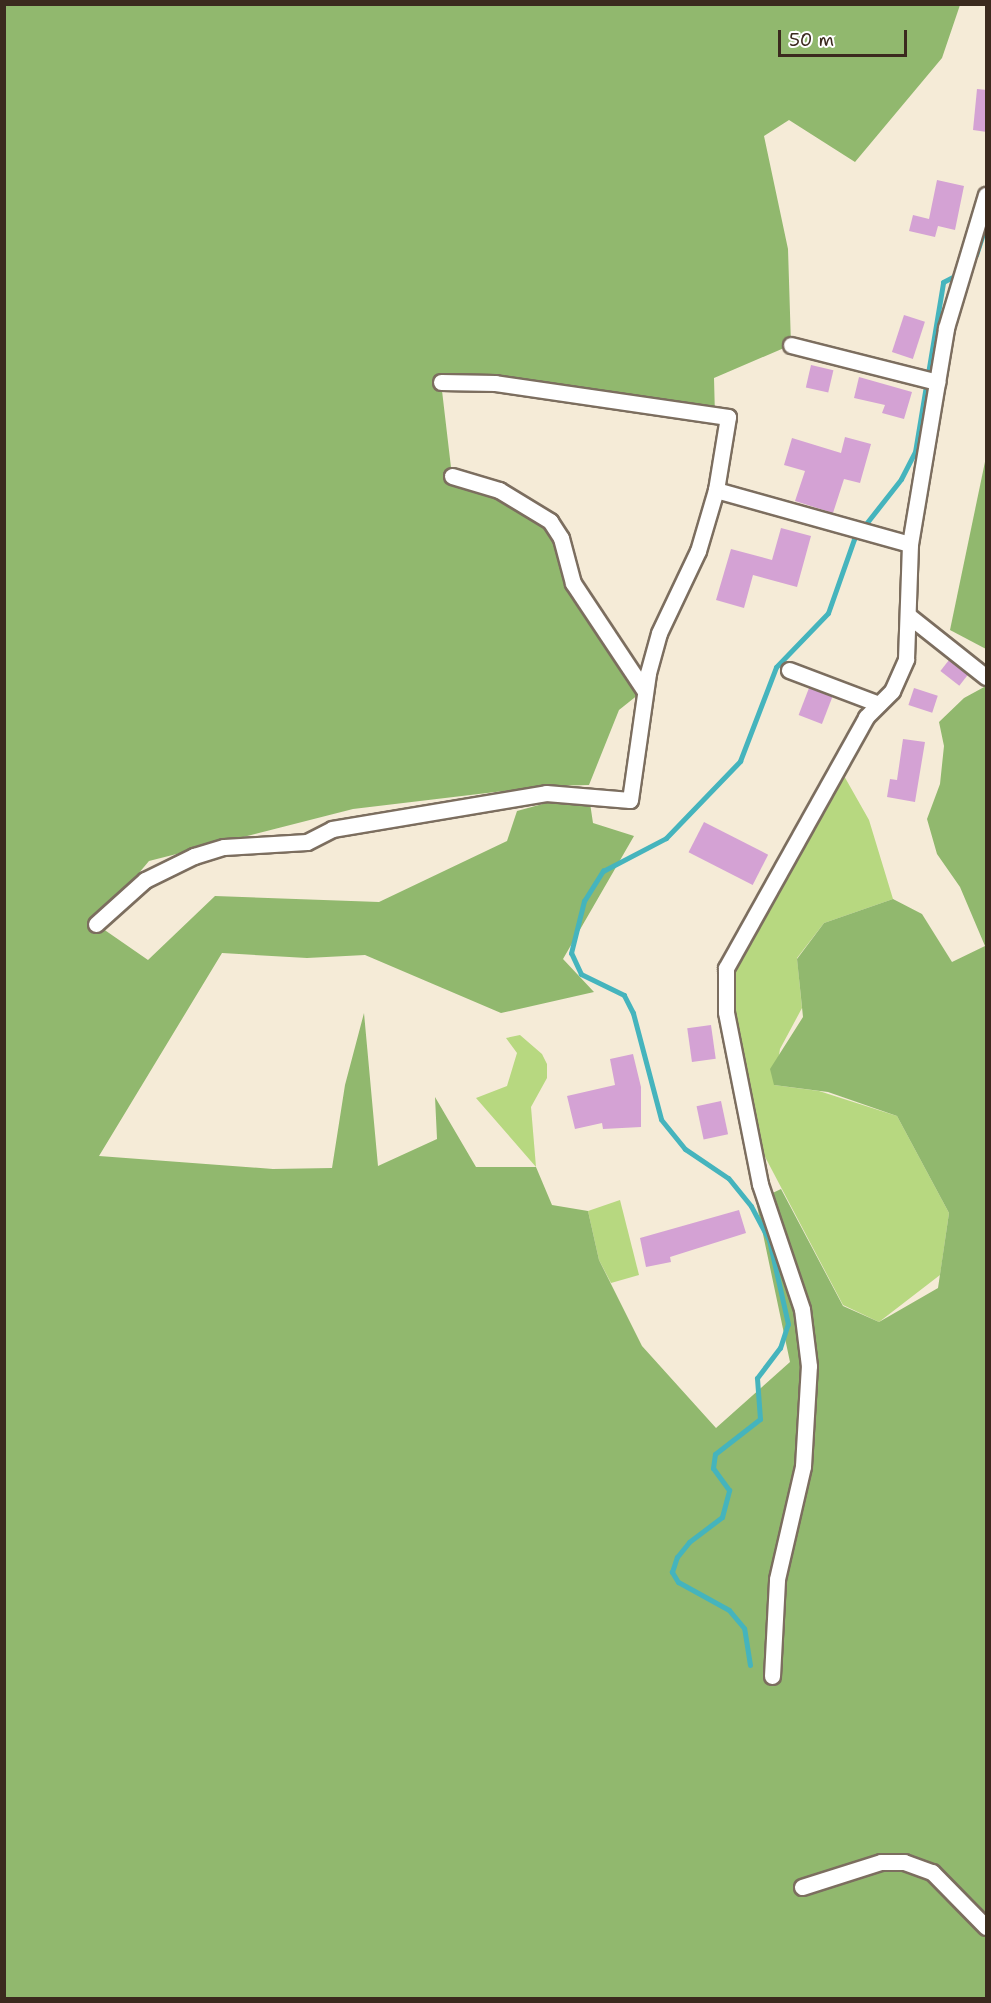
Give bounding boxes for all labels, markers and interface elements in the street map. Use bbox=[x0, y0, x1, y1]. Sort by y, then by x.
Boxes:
scale bar bbox=[781, 18, 910, 56]
text: 50 m bbox=[789, 28, 834, 52]

